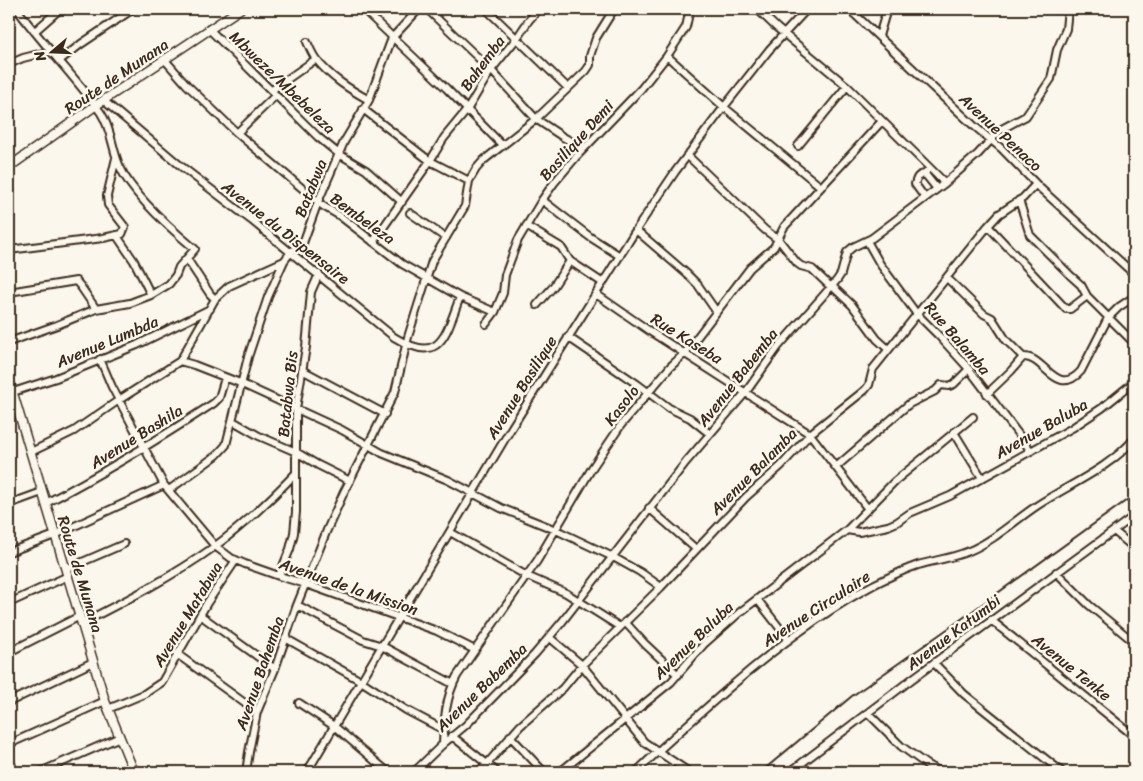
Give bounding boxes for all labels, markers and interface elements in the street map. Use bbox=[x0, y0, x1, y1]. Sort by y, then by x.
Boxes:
street label: Mbweze/Mbebeleza bbox=[222, 23, 343, 141]
north arrow bbox=[28, 28, 78, 78]
street label: Bahemba bbox=[452, 29, 513, 98]
street label: Route de Munana bbox=[58, 31, 175, 122]
text: N bbox=[27, 47, 54, 66]
street label: Avenue Penaco bbox=[951, 85, 1049, 179]
street label: Basilique Demi bbox=[532, 92, 622, 188]
street label: Batabwa bbox=[286, 155, 335, 222]
street label: Avenue du Dispensaire bbox=[214, 172, 357, 292]
street label: Bembeleza bbox=[324, 185, 402, 252]
street label: Rue Balamba bbox=[917, 295, 999, 383]
street label: Rue Kaseba bbox=[645, 305, 729, 373]
street label: Avenue Lumbda bbox=[51, 306, 164, 376]
street label: Avenue Babemba bbox=[689, 321, 785, 434]
street label: Avenue Basilique bbox=[477, 330, 565, 446]
street label: Batabwa Bis bbox=[269, 349, 307, 439]
street label: Kasolo bbox=[596, 378, 647, 432]
street label: Avenue Baluba bbox=[988, 390, 1093, 467]
street label: Avenue Bashila bbox=[83, 396, 189, 477]
street label: Avenue Balamba bbox=[702, 421, 804, 523]
street label: Route de Munana bbox=[49, 512, 112, 636]
street label: Avenue de la Mission bbox=[274, 549, 423, 624]
street label: Avenue Matabwa bbox=[144, 556, 230, 673]
street label: Avenue Circulaire bbox=[755, 562, 876, 655]
street label: Avenue Katumbi bbox=[899, 586, 1008, 679]
street label: Avenue Baluba bbox=[645, 594, 741, 687]
street label: Avenue Bahemba bbox=[226, 612, 293, 735]
street label: Avenue Tenke bbox=[1024, 625, 1118, 709]
street label: Avenue Babemba bbox=[428, 636, 534, 740]

